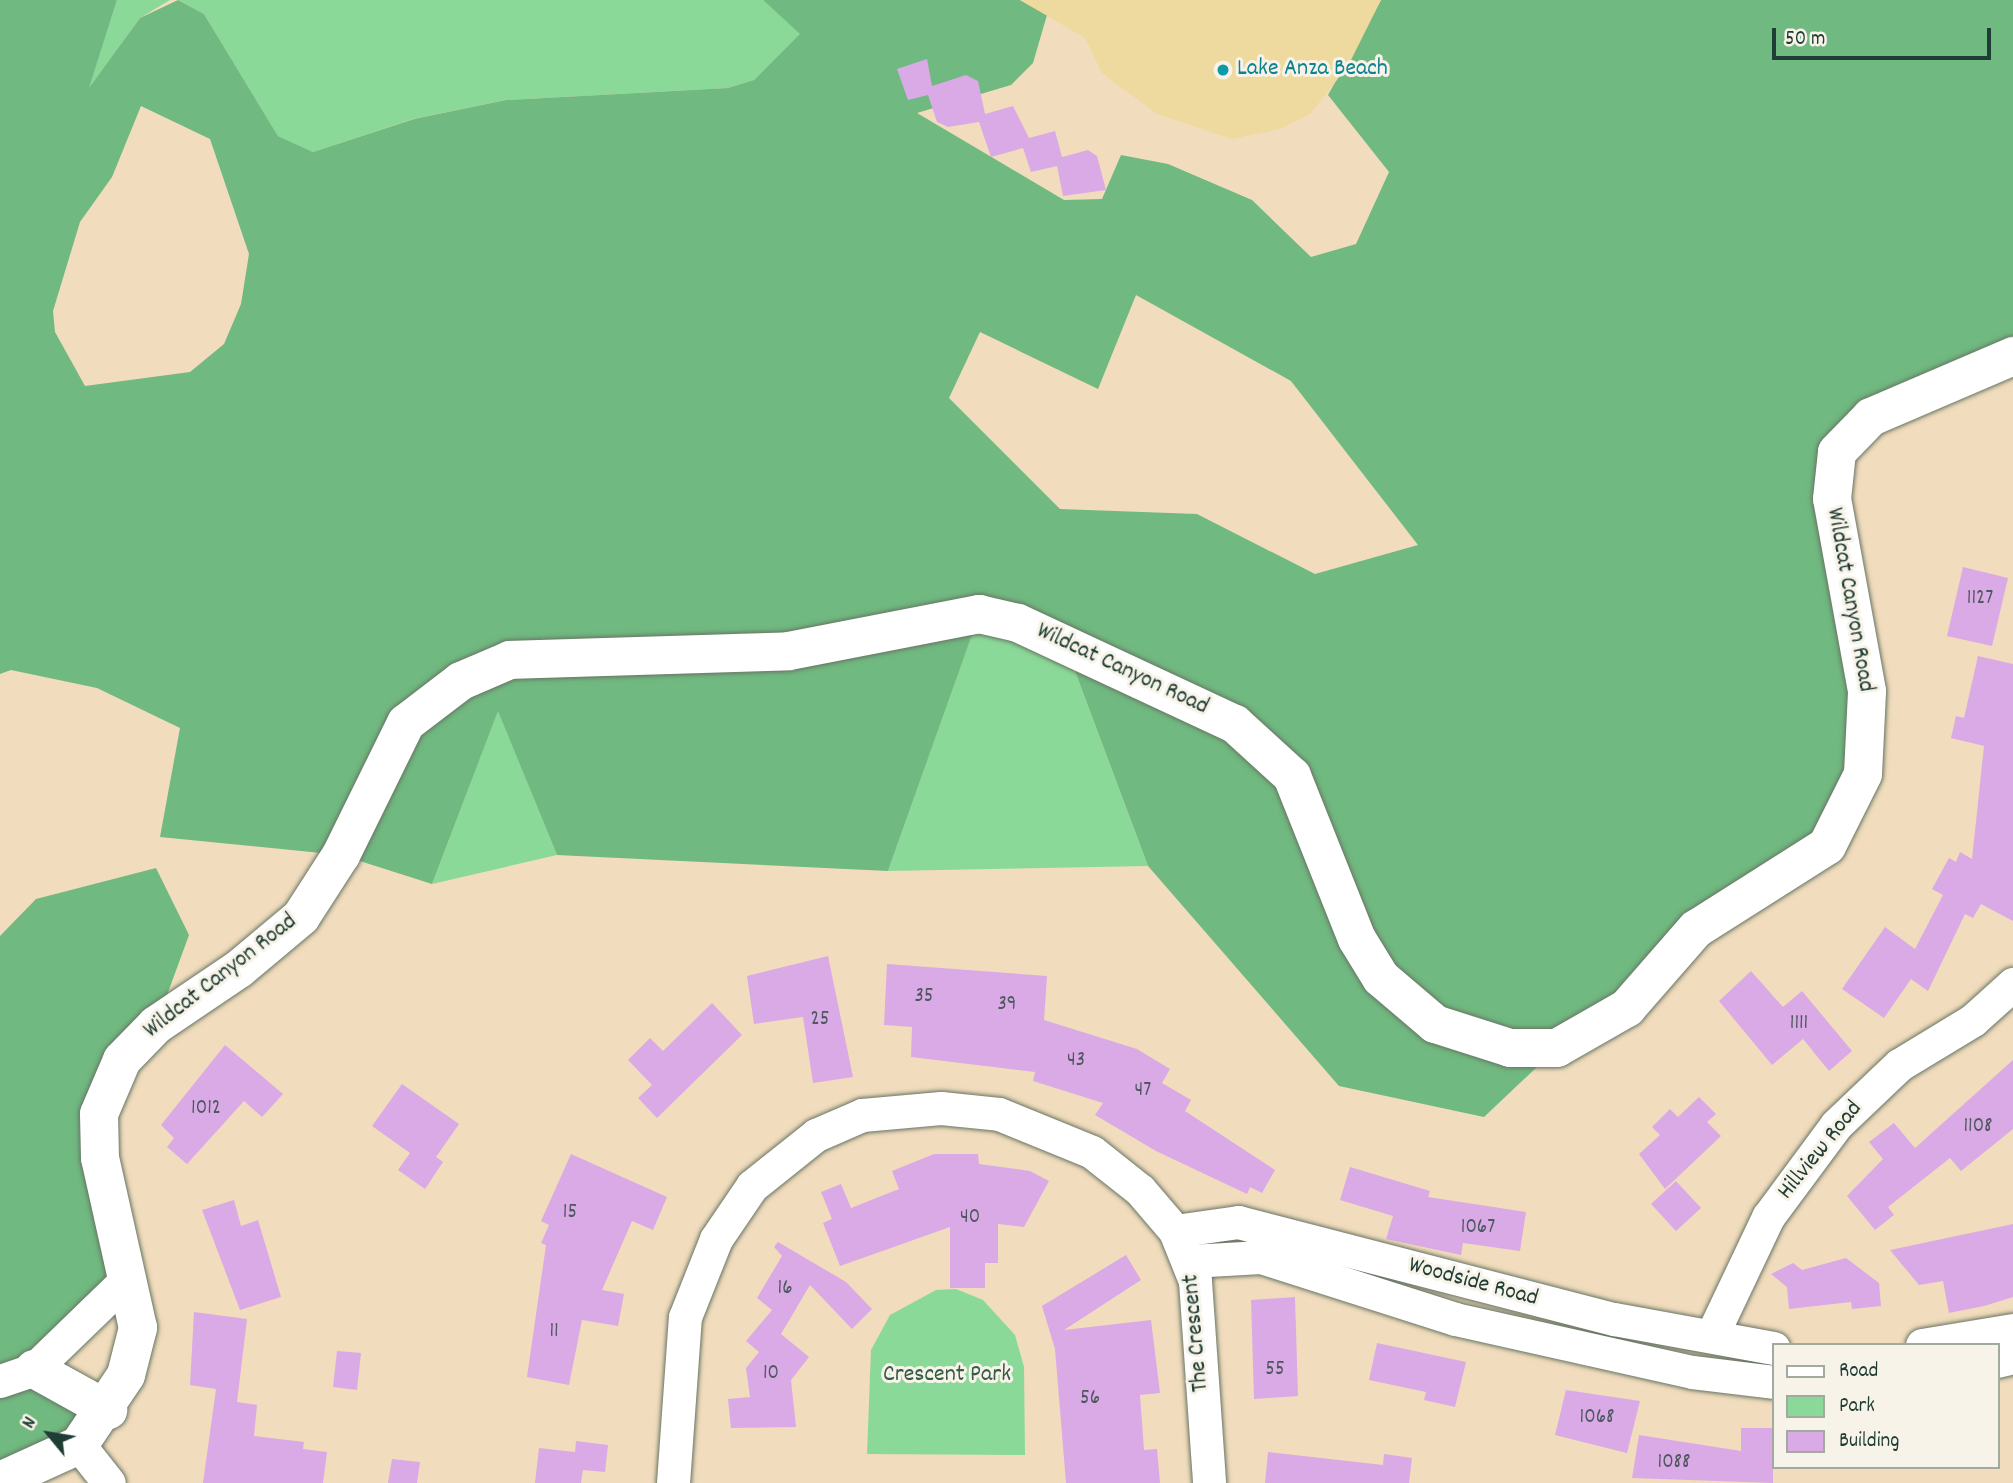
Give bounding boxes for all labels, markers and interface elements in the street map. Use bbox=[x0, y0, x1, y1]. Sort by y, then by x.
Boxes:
scale bar bbox=[1775, 14, 1994, 58]
text: 50 m bbox=[1785, 25, 1825, 55]
place label: Lake Anza Beach bbox=[1237, 56, 1388, 84]
marker: Lake Anza Beach bbox=[1215, 62, 1231, 78]
street label: Wildcat Canyon Road bbox=[1819, 506, 1879, 694]
house number: 1127 bbox=[1967, 586, 1993, 612]
street label: Wildcat Canyon Road bbox=[1031, 618, 1213, 722]
street label: Wildcat Canyon Road bbox=[139, 908, 303, 1046]
house number: 35 bbox=[914, 984, 934, 1010]
house number: 39 bbox=[998, 992, 1016, 1018]
house number: 25 bbox=[811, 1007, 829, 1033]
house number: 1111 bbox=[1790, 1011, 1808, 1037]
house number: 43 bbox=[1067, 1048, 1085, 1074]
house number: 47 bbox=[1135, 1078, 1151, 1104]
house number: 1012 bbox=[191, 1096, 221, 1122]
street label: Hillview Road bbox=[1772, 1096, 1870, 1206]
house number: 1108 bbox=[1963, 1114, 1993, 1140]
house number: 15 bbox=[563, 1200, 577, 1226]
house number: 40 bbox=[960, 1205, 980, 1231]
house number: 1067 bbox=[1461, 1215, 1495, 1241]
street label: Woodside Road bbox=[1405, 1252, 1541, 1314]
street label: The Crescent bbox=[1178, 1273, 1216, 1393]
house number: 16 bbox=[778, 1276, 792, 1302]
house number: 11 bbox=[549, 1319, 559, 1345]
legend bbox=[1772, 1343, 1999, 1469]
house number: 55 bbox=[1265, 1357, 1285, 1383]
text: Road bbox=[1839, 1357, 1878, 1387]
house number: 10 bbox=[763, 1361, 779, 1387]
park label: Crescent Park bbox=[883, 1362, 1011, 1390]
house number: 56 bbox=[1080, 1386, 1100, 1412]
text: Park bbox=[1839, 1392, 1875, 1422]
north arrow bbox=[14, 1399, 84, 1469]
house number: 1068 bbox=[1580, 1405, 1614, 1431]
text: N bbox=[16, 1412, 44, 1434]
text: Building bbox=[1839, 1427, 1899, 1457]
house number: 1088 bbox=[1658, 1450, 1690, 1476]

